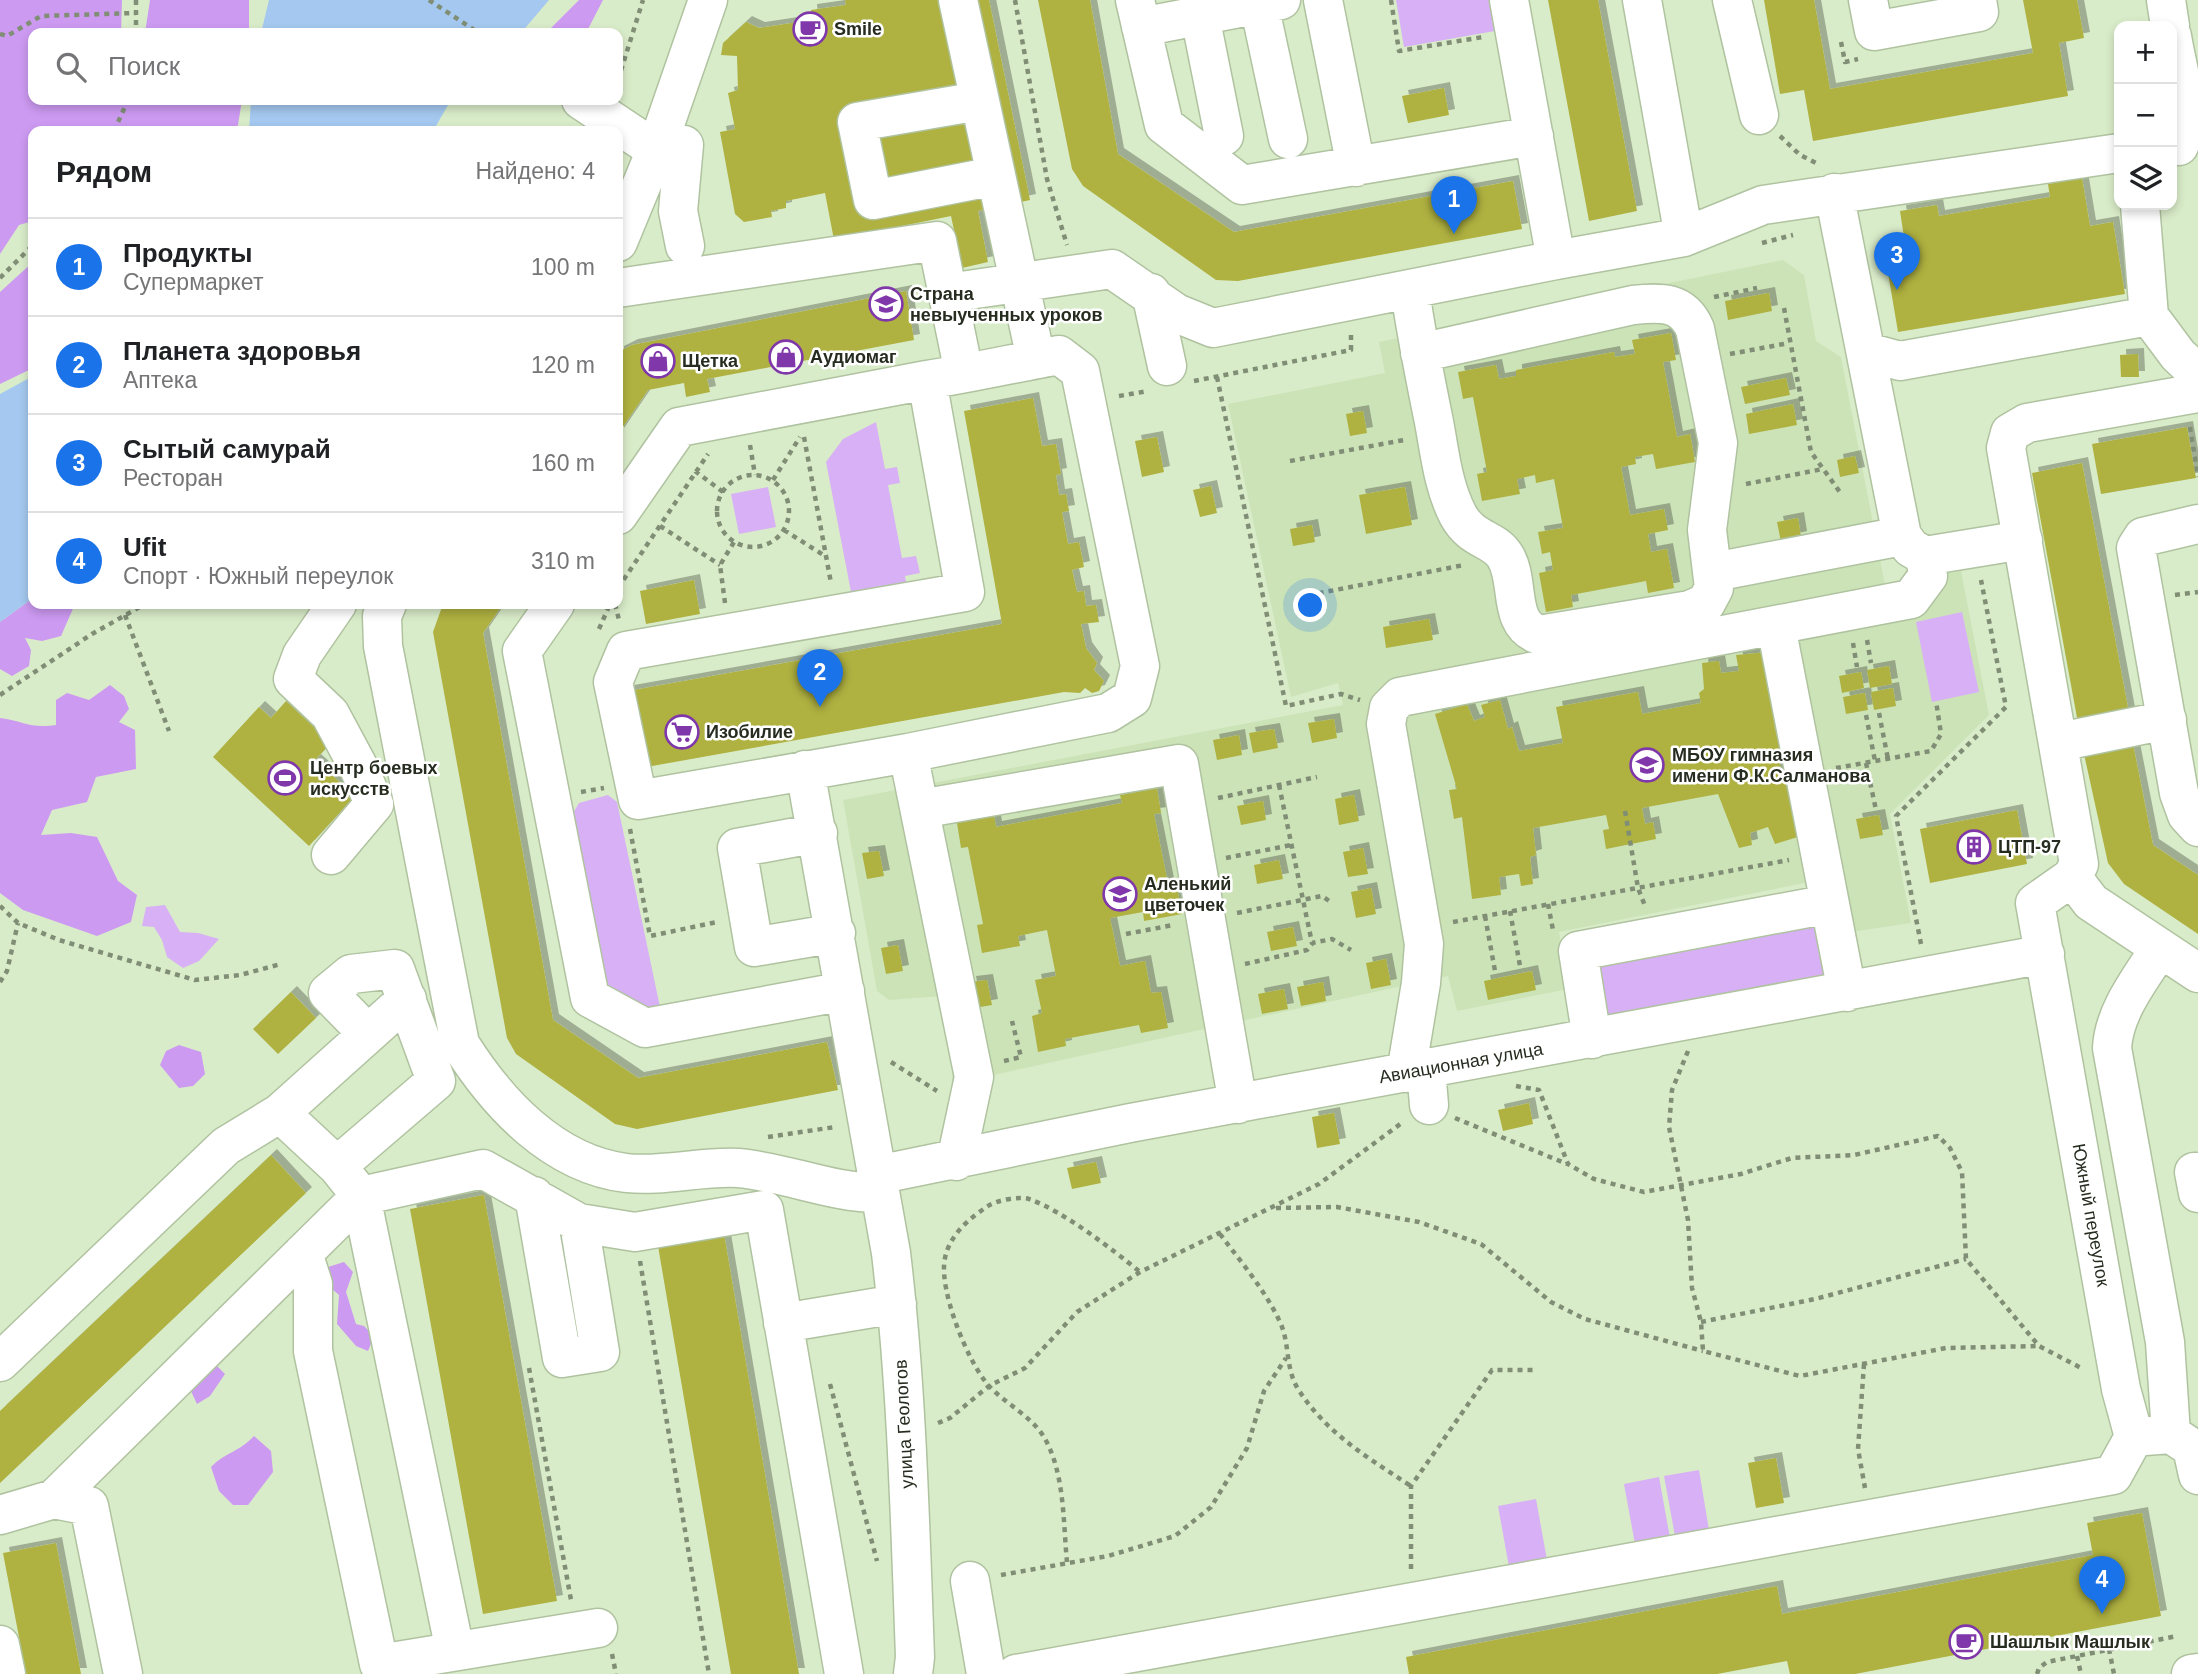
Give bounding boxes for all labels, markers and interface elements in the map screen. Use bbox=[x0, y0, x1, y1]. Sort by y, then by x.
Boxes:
cafe icon: Smile bbox=[791, 10, 829, 48]
place label: Smile bbox=[834, 19, 882, 39]
map controls bbox=[2114, 21, 2177, 210]
button: + bbox=[2114, 21, 2177, 84]
search box bbox=[28, 28, 623, 105]
icon: search bbox=[52, 48, 90, 86]
text: Поиск bbox=[108, 51, 180, 81]
button: − bbox=[2114, 84, 2177, 147]
button: layers bbox=[2114, 147, 2177, 210]
text: Рядом bbox=[56, 155, 152, 188]
text: Найдено: 4 bbox=[475, 158, 595, 184]
pin: 1 bbox=[1431, 176, 1477, 234]
pin: 3 bbox=[1874, 232, 1920, 290]
text: Продукты bbox=[123, 238, 252, 268]
text: 1 bbox=[73, 254, 85, 280]
text: 100 m bbox=[531, 254, 595, 280]
text: Супермаркет bbox=[123, 269, 263, 295]
place label: Страна невыученных уроков bbox=[910, 284, 1103, 325]
school or university icon: Страна невыученных уроков bbox=[867, 285, 905, 323]
text: Планета здоровья bbox=[123, 336, 361, 366]
shop icon: Аудиомаг bbox=[767, 338, 805, 376]
shop icon: Щетка bbox=[639, 342, 677, 380]
place label: Аудиомаг bbox=[810, 347, 897, 367]
place label: Щетка bbox=[682, 351, 739, 371]
text: 2 bbox=[73, 352, 85, 378]
text: 120 m bbox=[531, 352, 595, 378]
text: Аптека bbox=[123, 367, 197, 393]
text: Сытый самурай bbox=[123, 434, 331, 464]
text: 3 bbox=[73, 450, 85, 476]
text: 160 m bbox=[531, 450, 595, 476]
text: Ресторан bbox=[123, 465, 223, 491]
text: Ufit bbox=[123, 532, 166, 562]
text: 4 bbox=[73, 548, 85, 574]
text: 310 m bbox=[531, 548, 595, 574]
text: Спорт · Южный переулок bbox=[123, 563, 393, 589]
your location bbox=[1293, 588, 1327, 622]
pin: 2 bbox=[797, 649, 843, 707]
supermarket icon: Изобилие bbox=[663, 713, 701, 751]
place label: Изобилие bbox=[706, 722, 793, 742]
place label: МБОУ гимназия имени Ф.К.Салманова bbox=[1672, 745, 1871, 786]
school or university icon: МБОУ гимназия имени Ф.К.Салманова bbox=[1628, 746, 1666, 784]
place label: Центр боевых искусств bbox=[310, 758, 438, 799]
sports icon: Центр боевых искусств bbox=[266, 759, 304, 797]
building icon: ЦТП-97 bbox=[1955, 828, 1993, 866]
place label: ЦТП-97 bbox=[1998, 837, 2061, 857]
place label: Аленький цветочек bbox=[1144, 874, 1231, 915]
school or university icon: Аленький цветочек bbox=[1101, 875, 1139, 913]
street label: Авиационная улица bbox=[1377, 1039, 1546, 1087]
street label: Южный переулок bbox=[2069, 1142, 2113, 1288]
street label: улица Геологов bbox=[891, 1359, 917, 1489]
pin: 4 bbox=[2079, 1556, 2125, 1614]
cafe icon: Шашлык Машлык bbox=[1947, 1623, 1985, 1661]
place label: Шашлык Машлык bbox=[1990, 1632, 2151, 1652]

